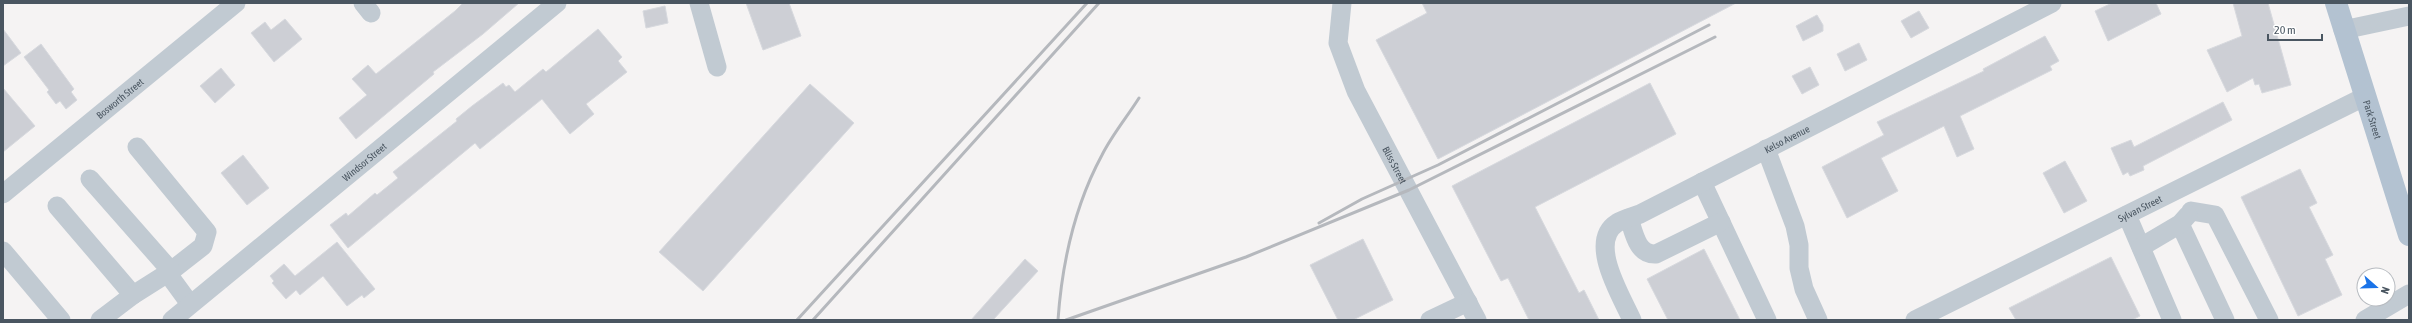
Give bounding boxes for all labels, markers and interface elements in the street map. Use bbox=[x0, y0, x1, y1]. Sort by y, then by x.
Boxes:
scale bar bbox=[2268, 16, 2322, 42]
text: 20 m bbox=[2274, 23, 2296, 37]
street label: Bosworth Street bbox=[94, 76, 146, 121]
street label: Park Street bbox=[2361, 99, 2383, 140]
street label: Kelso Avenue bbox=[1763, 123, 1812, 155]
street label: Windsor Street bbox=[340, 141, 389, 183]
street label: Bliss Street bbox=[1380, 145, 1409, 186]
street label: Sylvan Street bbox=[2116, 193, 2164, 224]
north arrow bbox=[2356, 267, 2396, 307]
text: N bbox=[2379, 285, 2392, 296]

